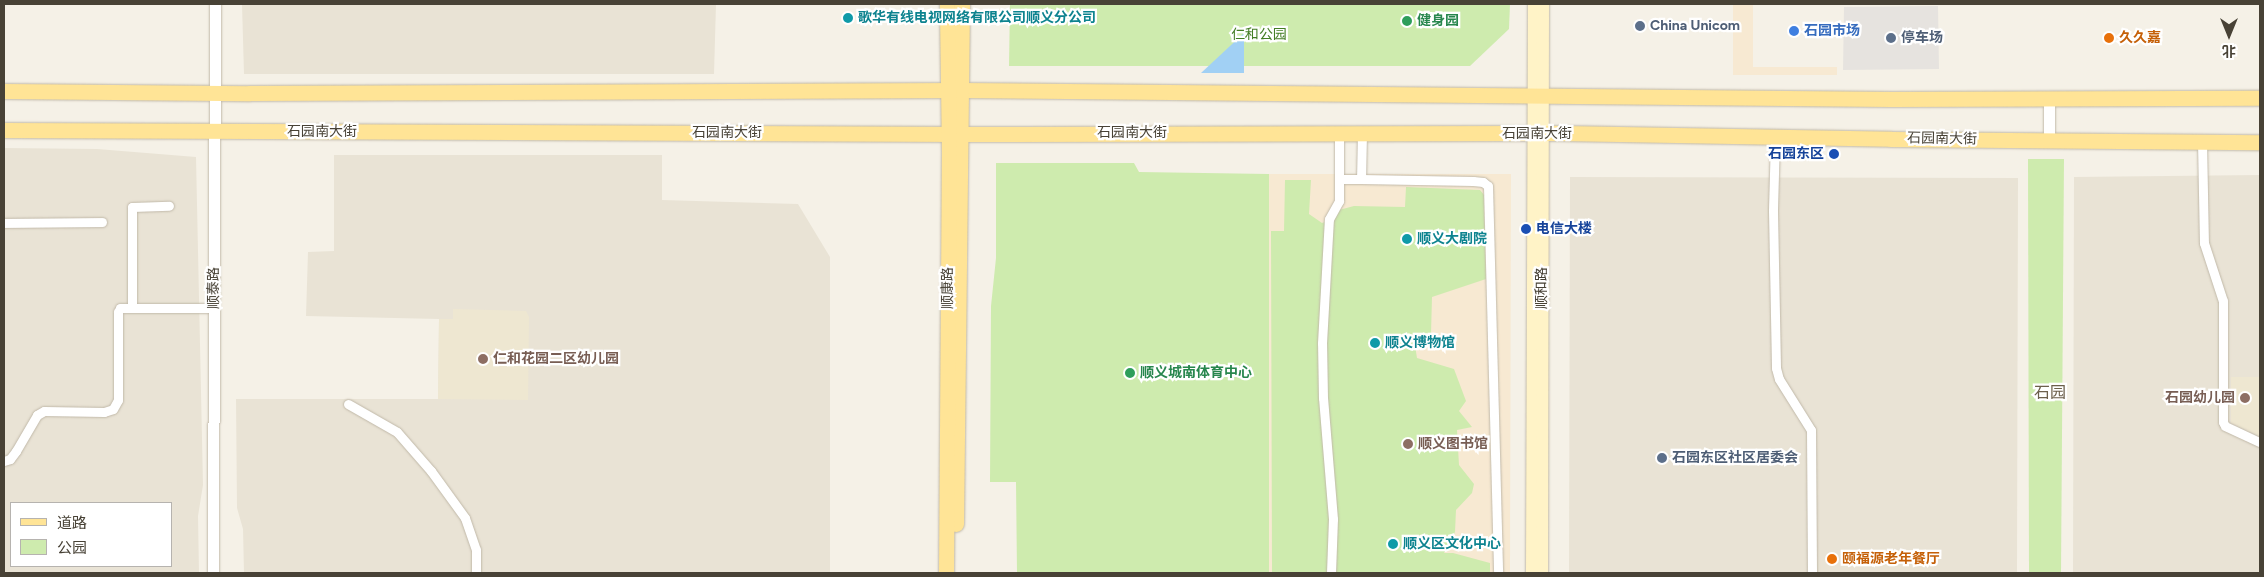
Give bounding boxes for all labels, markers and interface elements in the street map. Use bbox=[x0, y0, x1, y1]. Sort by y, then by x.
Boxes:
place label: 歌华有线电视网络有限公司顺义分公司 bbox=[858, 10, 1096, 26]
north arrow bbox=[2204, 10, 2254, 60]
marker: 歌华有线电视网络有限公司顺义分公司 bbox=[842, 12, 854, 24]
place label: 健身园 bbox=[1417, 13, 1459, 29]
marker: 健身园 bbox=[1401, 15, 1413, 27]
place label: China Unicom bbox=[1650, 18, 1740, 34]
marker: China Unicom bbox=[1634, 20, 1646, 32]
place label: 石园市场 bbox=[1804, 23, 1860, 39]
marker: 石园市场 bbox=[1788, 25, 1800, 37]
park label: 仁和公园 bbox=[1231, 27, 1287, 43]
place label: 停车场 bbox=[1901, 30, 1943, 46]
place label: 久久嘉 bbox=[2119, 30, 2161, 46]
marker: 停车场 bbox=[1885, 32, 1897, 44]
marker: 久久嘉 bbox=[2103, 32, 2115, 44]
text: 北 bbox=[2222, 42, 2236, 59]
street label: 石园南大街 bbox=[287, 124, 357, 140]
street label: 石园南大街 bbox=[692, 125, 762, 141]
street label: 石园南大街 bbox=[1097, 125, 1167, 141]
street label: 石园南大街 bbox=[1502, 126, 1572, 142]
street label: 石园南大街 bbox=[1907, 130, 1977, 148]
place label: 石园东区 bbox=[1768, 146, 1824, 162]
marker: 石园东区 bbox=[1828, 148, 1840, 160]
place label: 电信大楼 bbox=[1536, 221, 1592, 237]
marker: 电信大楼 bbox=[1520, 223, 1532, 235]
place label: 顺义大剧院 bbox=[1417, 231, 1487, 247]
marker: 顺义大剧院 bbox=[1401, 233, 1413, 245]
street label: 顺泰路 bbox=[206, 267, 222, 309]
street label: 顺康路 bbox=[940, 267, 956, 309]
street label: 顺和路 bbox=[1534, 267, 1550, 309]
place label: 顺义博物馆 bbox=[1385, 335, 1455, 351]
marker: 顺义博物馆 bbox=[1369, 337, 1381, 349]
place label: 仁和花园二区幼儿园 bbox=[493, 351, 619, 367]
marker: 仁和花园二区幼儿园 bbox=[477, 353, 489, 365]
place label: 顺义城南体育中心 bbox=[1140, 365, 1252, 381]
marker: 顺义城南体育中心 bbox=[1124, 367, 1136, 379]
district label: 石园 bbox=[2034, 383, 2066, 403]
place label: 石园幼儿园 bbox=[2165, 390, 2235, 406]
marker: 石园幼儿园 bbox=[2239, 392, 2251, 404]
place label: 顺义图书馆 bbox=[1418, 436, 1488, 452]
marker: 顺义图书馆 bbox=[1402, 438, 1414, 450]
place label: 石园东区社区居委会 bbox=[1672, 450, 1798, 466]
marker: 石园东区社区居委会 bbox=[1656, 452, 1668, 464]
legend bbox=[10, 502, 172, 567]
text: 道路 bbox=[57, 514, 87, 532]
place label: 顺义区文化中心 bbox=[1403, 536, 1501, 552]
marker: 顺义区文化中心 bbox=[1387, 538, 1399, 550]
text: 公园 bbox=[57, 539, 87, 557]
place label: 颐福源老年餐厅 bbox=[1842, 551, 1940, 567]
marker: 颐福源老年餐厅 bbox=[1826, 553, 1838, 565]

